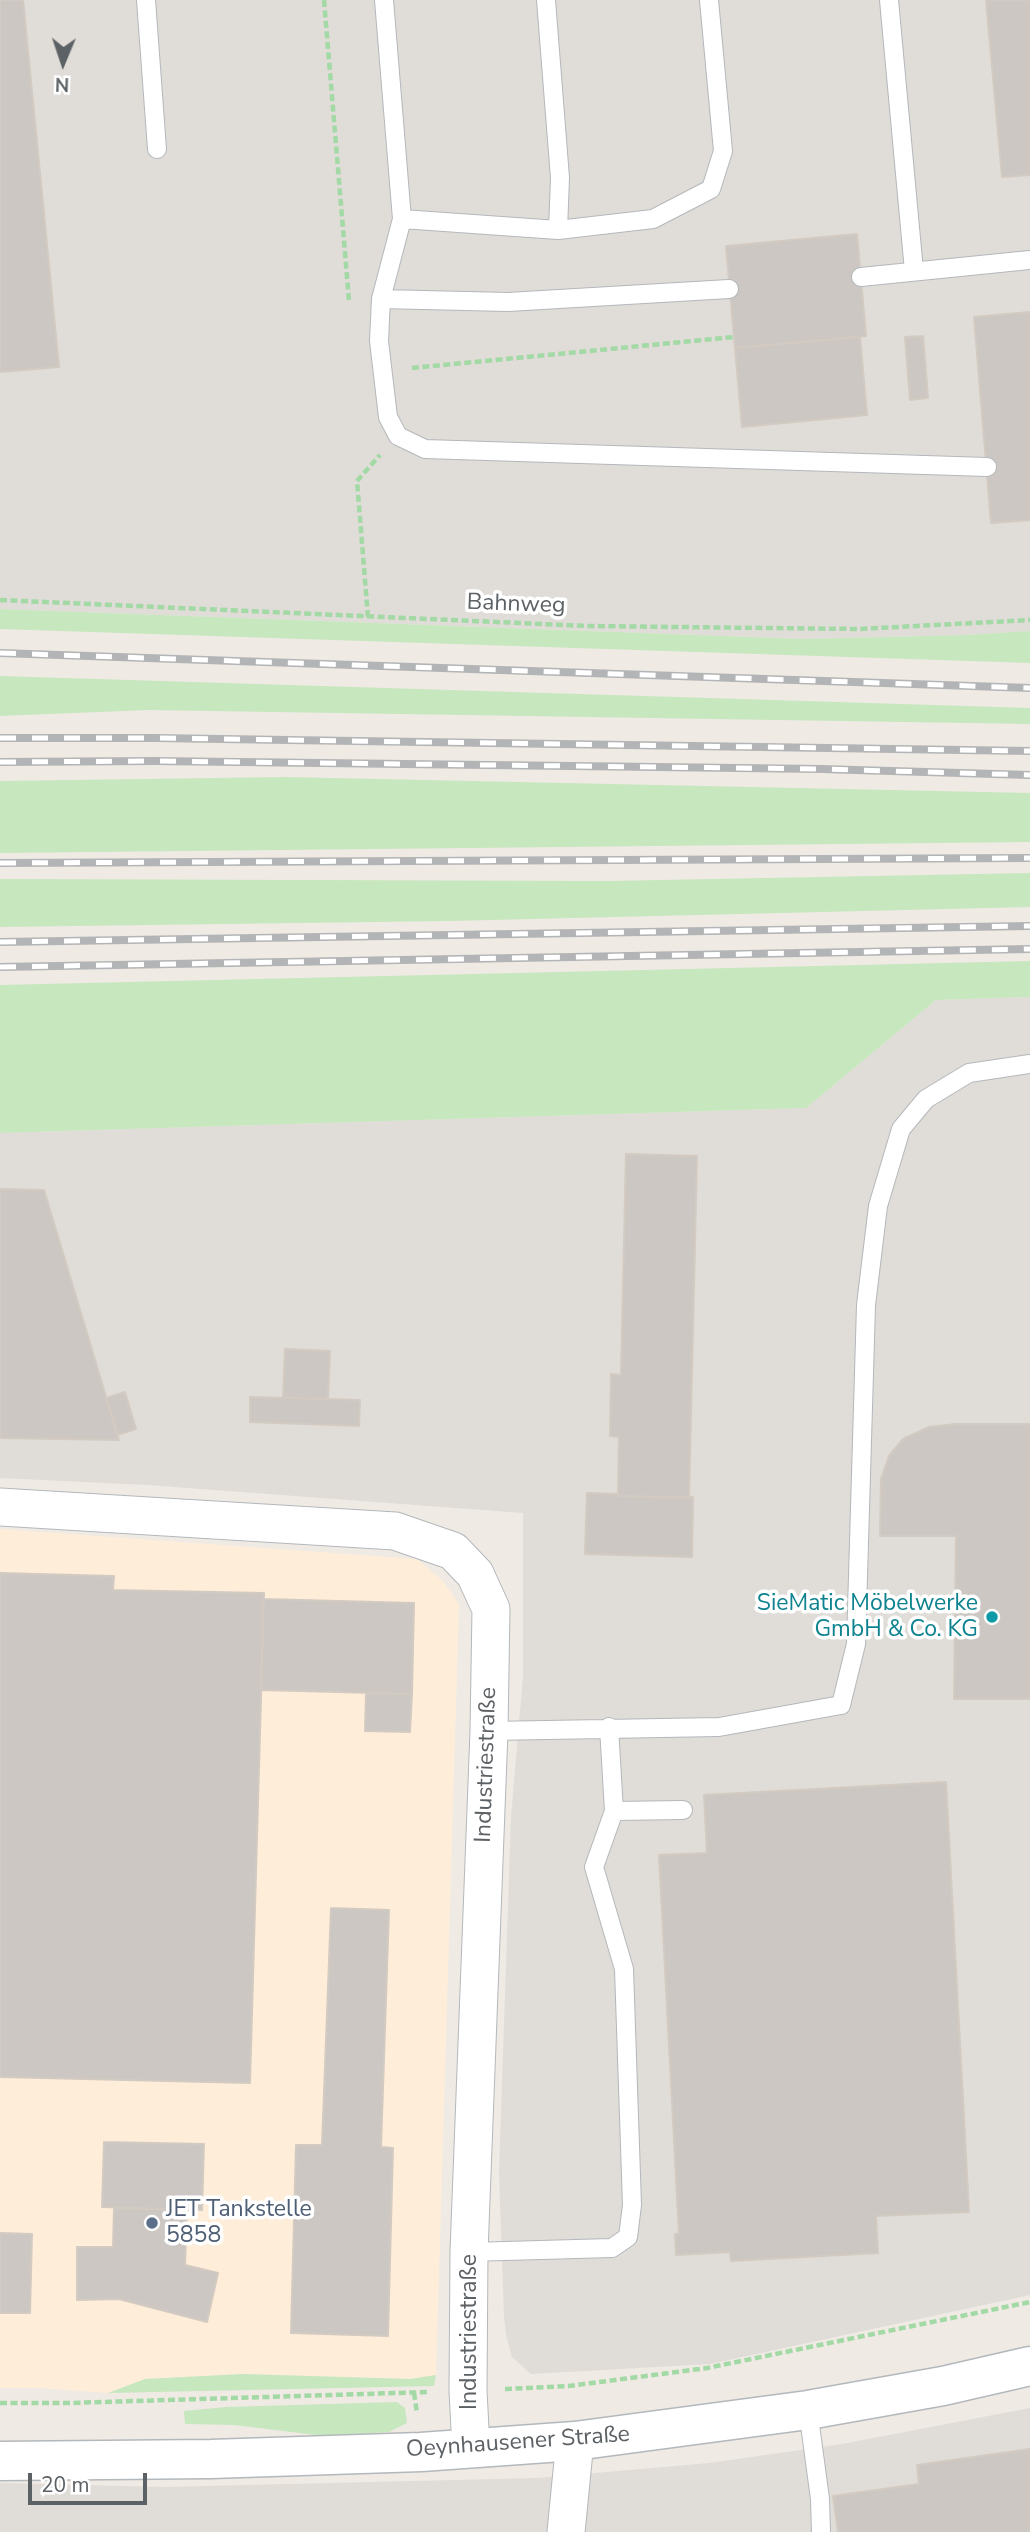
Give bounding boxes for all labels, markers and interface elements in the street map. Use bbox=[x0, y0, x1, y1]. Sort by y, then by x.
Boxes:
north arrow bbox=[28, 28, 98, 98]
text: N bbox=[55, 71, 70, 97]
street label: Bahnweg bbox=[466, 589, 566, 621]
place label: SieMatic Möbelwerke GmbH & Co. KG bbox=[757, 1590, 978, 1644]
marker: SieMatic Möbelwerke GmbH & Co. KG bbox=[984, 1609, 1000, 1625]
street label: Industriestraße bbox=[470, 1687, 504, 1843]
place label: JET Tankstelle 5858 bbox=[166, 2196, 312, 2250]
marker: JET Tankstelle 5858 bbox=[144, 2215, 160, 2231]
street label: Industriestraße bbox=[456, 2254, 484, 2410]
street label: Oeynhausener Straße bbox=[405, 2421, 631, 2465]
scale bar bbox=[32, 2458, 150, 2502]
text: 20 m bbox=[41, 2471, 90, 2499]

